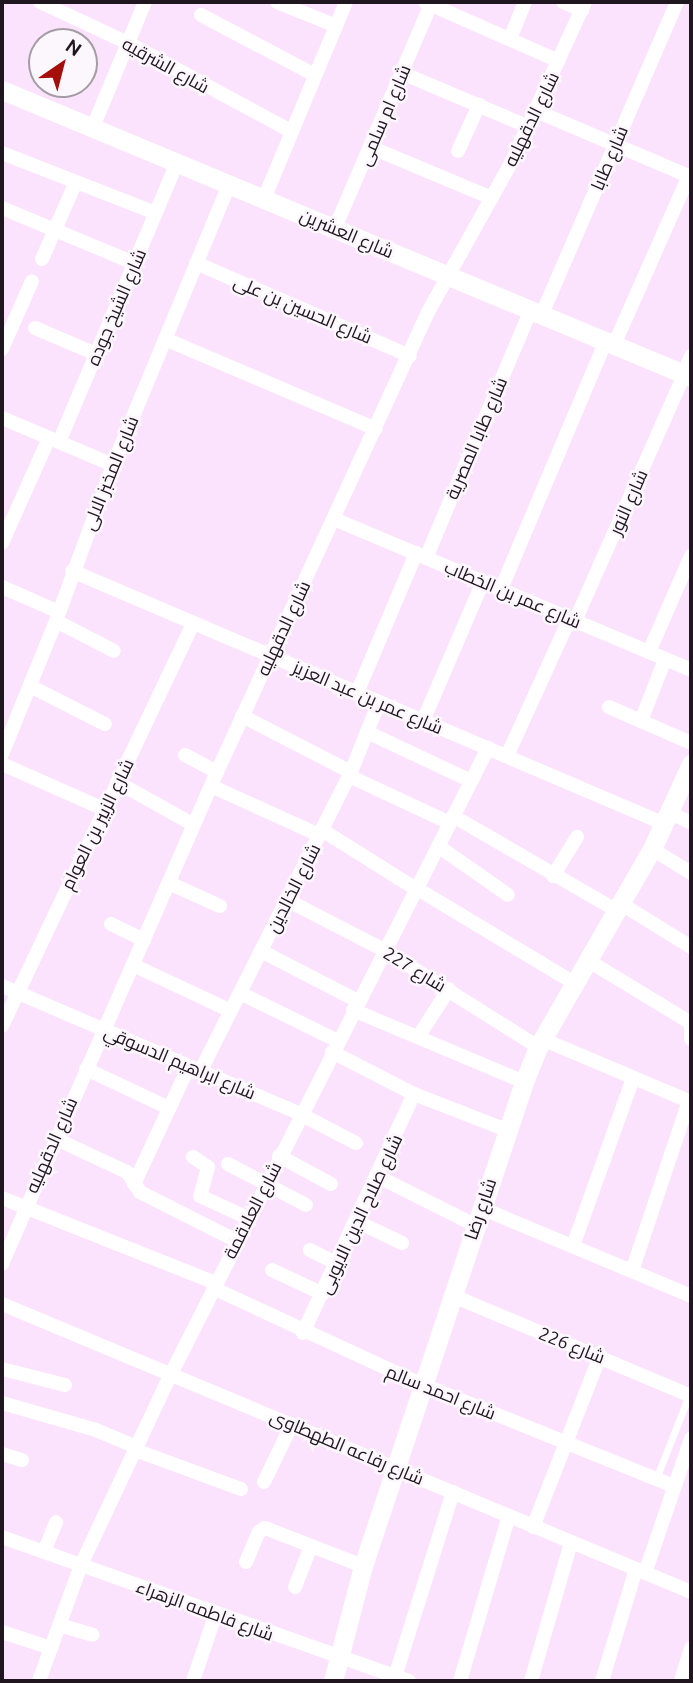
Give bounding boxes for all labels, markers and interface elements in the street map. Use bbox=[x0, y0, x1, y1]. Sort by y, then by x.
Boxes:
north arrow bbox=[28, 28, 98, 98]
street label: شارع الشرقيه bbox=[119, 32, 213, 98]
text: N bbox=[62, 34, 86, 61]
street label: شارع ام سلمى bbox=[353, 61, 415, 169]
street label: شارع الدقهليه bbox=[499, 68, 563, 170]
street label: شارع طابا bbox=[586, 123, 632, 193]
street label: شارع العشرين bbox=[297, 204, 397, 262]
street label: شارع الشيخ جوده bbox=[82, 245, 150, 369]
street label: شارع الحسين بن على bbox=[231, 270, 375, 348]
street label: شارع طابا المصرية bbox=[441, 374, 511, 502]
street label: شارع المخبز الالى bbox=[77, 413, 143, 533]
street label: شارع النور bbox=[604, 466, 652, 538]
street label: شارع عمر بن الخطاب bbox=[441, 555, 585, 633]
street label: شارع الدقهليه bbox=[252, 577, 314, 679]
street label: شارع عمر بن عبد العزيز bbox=[290, 656, 446, 738]
street label: شارع الزبير بن العوام bbox=[56, 755, 138, 893]
street label: شارع الخالدين bbox=[261, 840, 325, 936]
street label: شارع 227 bbox=[380, 942, 450, 996]
street label: شارع ابراهيم الدسوقي bbox=[101, 1020, 259, 1104]
street label: شارع الدقهليه bbox=[20, 1094, 82, 1196]
street label: شارع صلاح الدين الايوبى bbox=[314, 1131, 406, 1297]
street label: شارع العلاقمة bbox=[218, 1158, 286, 1262]
street label: شارع رضا bbox=[459, 1175, 501, 1243]
street label: شارع 226 bbox=[536, 1322, 608, 1368]
street label: شارع احمد سالم bbox=[383, 1360, 499, 1424]
street label: شارع رفاعه الطهطاوى bbox=[267, 1405, 427, 1489]
street label: شارع فاطمه الزهراء bbox=[133, 1575, 277, 1645]

